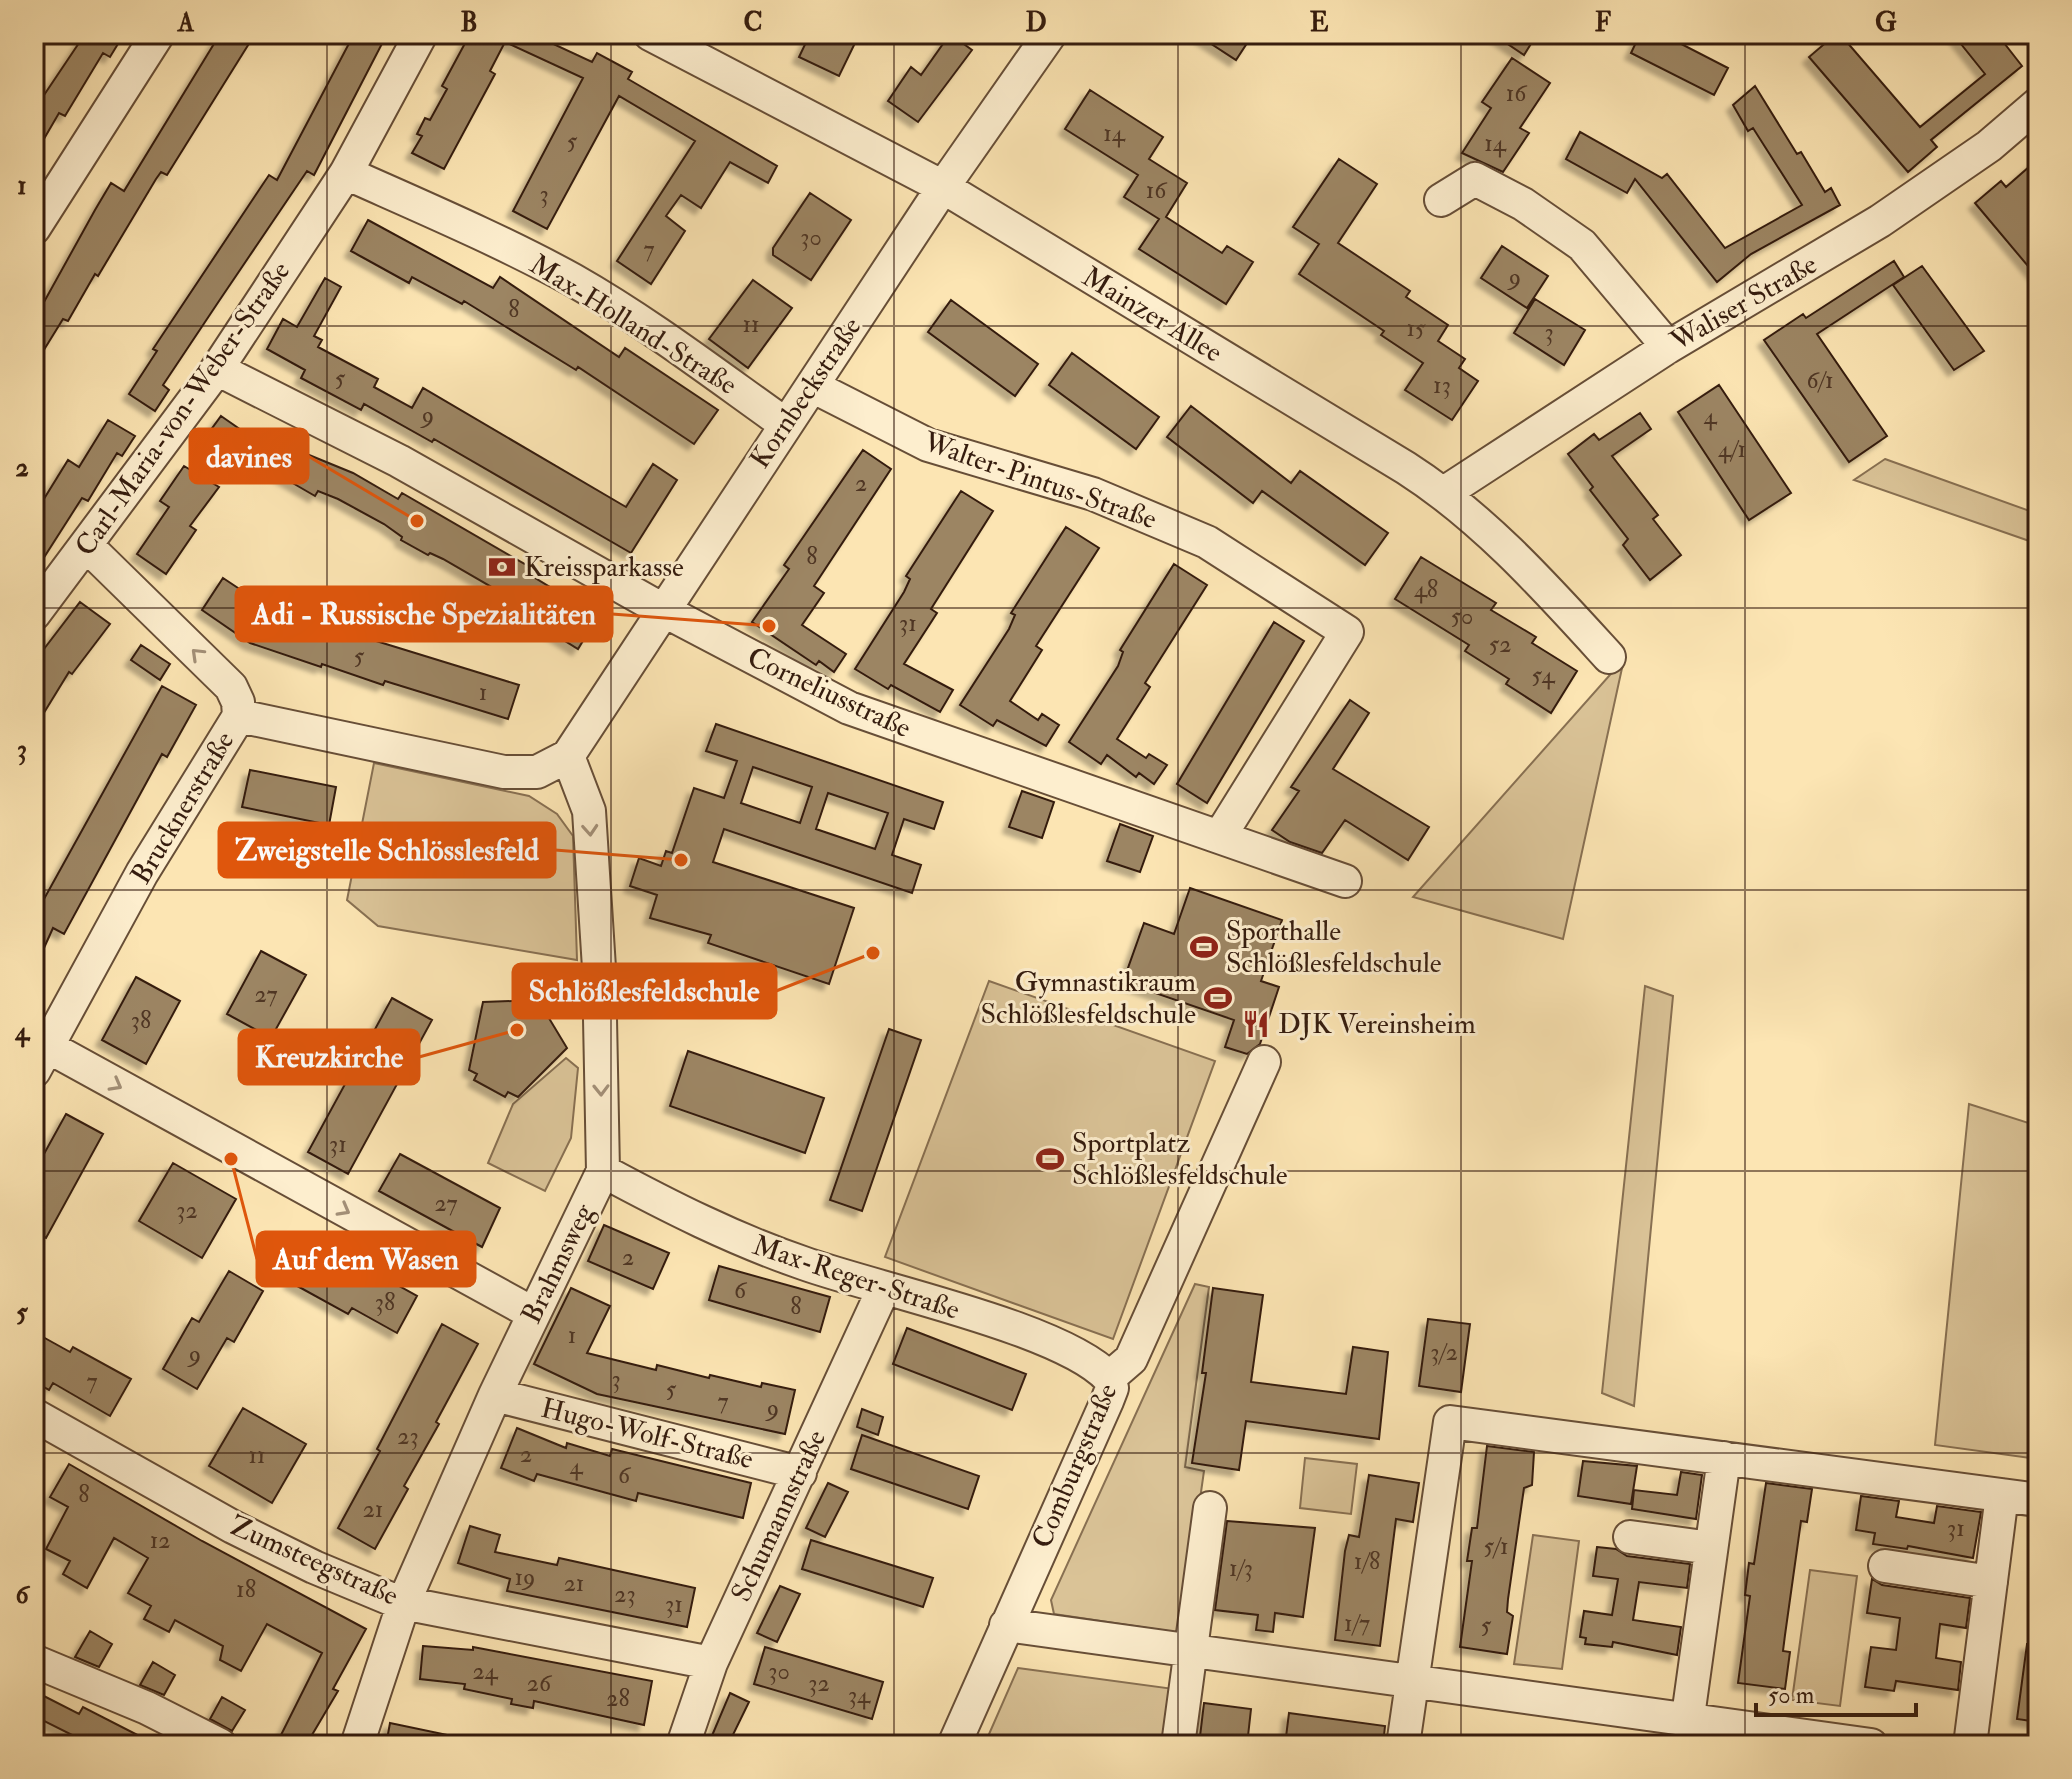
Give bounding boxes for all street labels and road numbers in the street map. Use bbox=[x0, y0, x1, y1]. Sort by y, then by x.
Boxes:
street label: Max-Holland-Straße bbox=[523, 247, 743, 403]
street label: Waliser Straße bbox=[1664, 247, 1824, 359]
street label: Carl-Maria-von-Weber-Straße bbox=[68, 255, 298, 563]
street label: Mainzer Allee bbox=[1076, 259, 1229, 371]
street label: Kornbeckstraße bbox=[743, 311, 870, 475]
street label: Walter-Pintus-Straße bbox=[918, 424, 1161, 537]
street label: Corneliusstraße bbox=[742, 640, 917, 746]
street label: Brucknerstraße bbox=[124, 725, 242, 891]
street label: Brahmsweg bbox=[514, 1197, 602, 1330]
street label: Max-Reger-Straße bbox=[748, 1228, 964, 1328]
street label: Comburgstraße bbox=[1025, 1378, 1125, 1553]
street label: Hugo-Wolf-Straße bbox=[537, 1391, 757, 1477]
street label: Schumannstraße bbox=[724, 1424, 834, 1607]
street label: Zumsteegstraße bbox=[224, 1508, 404, 1614]

